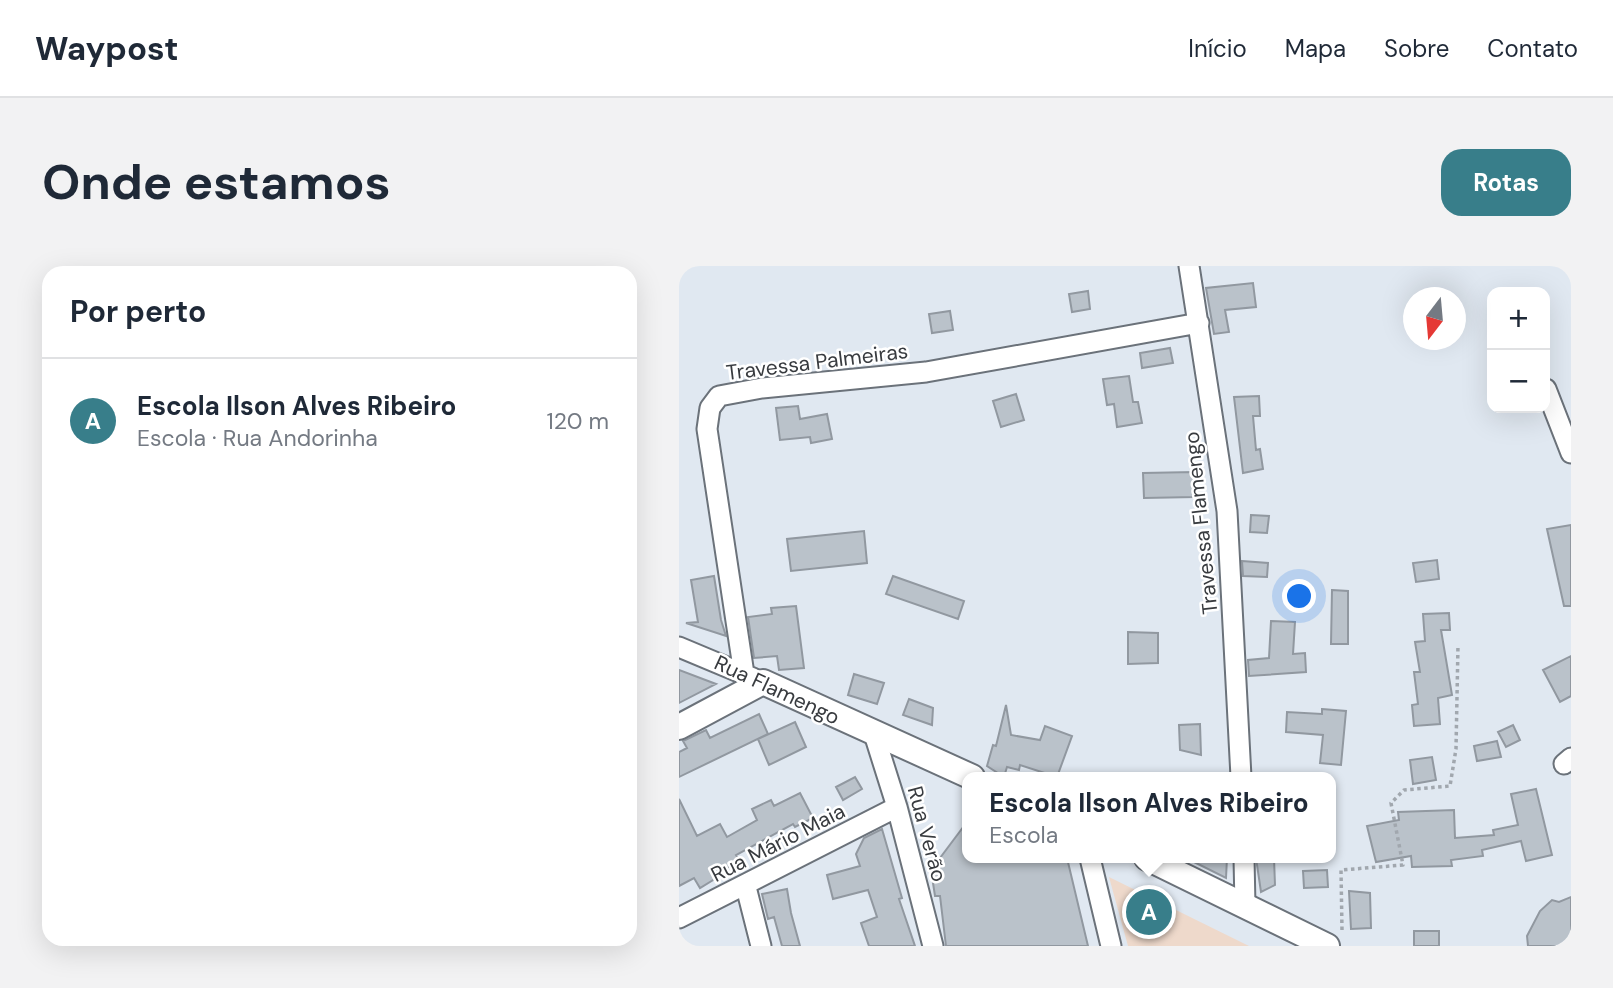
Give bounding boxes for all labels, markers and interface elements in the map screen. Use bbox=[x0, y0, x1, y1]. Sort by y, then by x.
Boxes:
text: Waypost bbox=[35, 27, 178, 70]
text: Início bbox=[1188, 33, 1247, 64]
text: Mapa bbox=[1285, 33, 1346, 64]
text: Sobre bbox=[1384, 33, 1449, 64]
text: Contato bbox=[1487, 33, 1578, 64]
button: Rotas bbox=[1441, 149, 1571, 216]
text: Onde estamos bbox=[42, 150, 391, 214]
north arrow bbox=[1403, 287, 1466, 350]
map controls bbox=[1487, 287, 1550, 413]
button: + bbox=[1487, 287, 1550, 350]
text: Por perto bbox=[70, 292, 206, 331]
street label: Travessa Palmeiras bbox=[724, 337, 910, 387]
button: − bbox=[1487, 350, 1550, 413]
text: Escola Ilson Alves Ribeiro bbox=[137, 389, 456, 423]
text: A bbox=[85, 406, 101, 436]
text: 120 m bbox=[546, 406, 609, 436]
text: Escola · Rua Andorinha bbox=[137, 423, 378, 453]
street label: Travessa Flamengo bbox=[1177, 430, 1225, 616]
your location bbox=[1282, 579, 1316, 613]
street label: Rua Flamengo bbox=[710, 649, 844, 731]
popup bbox=[962, 772, 1336, 863]
street label: Rua Verão bbox=[901, 783, 953, 885]
text: Escola Ilson Alves Ribeiro bbox=[989, 786, 1309, 820]
street label: Rua Mário Maia bbox=[706, 797, 850, 889]
text: Escola bbox=[989, 820, 1058, 850]
pin: A bbox=[1126, 886, 1172, 938]

